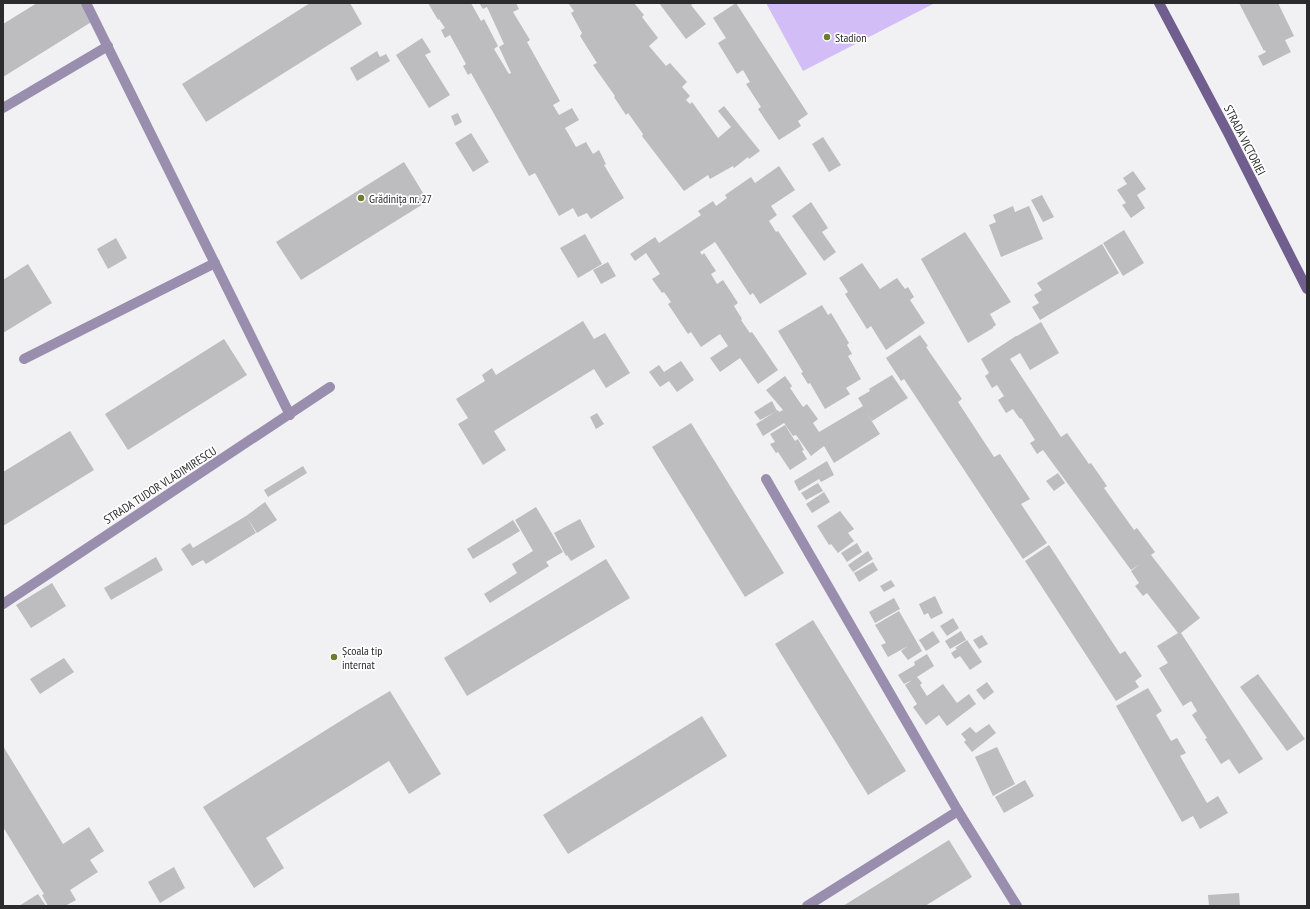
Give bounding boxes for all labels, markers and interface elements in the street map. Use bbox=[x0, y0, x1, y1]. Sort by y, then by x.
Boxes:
place label: Stadion bbox=[835, 30, 867, 45]
marker: Stadion bbox=[822, 32, 832, 42]
street label: STRADA VICTORIEI bbox=[1221, 102, 1269, 178]
place label: Grădinița nr. 27 bbox=[369, 191, 432, 206]
marker: Grădinița nr. 27 bbox=[356, 193, 366, 203]
street label: STRADA TUDOR VLADIMIRESCU bbox=[101, 443, 219, 527]
place label: Școala tip internat bbox=[342, 643, 382, 672]
marker: Școala tip internat bbox=[329, 652, 339, 662]

